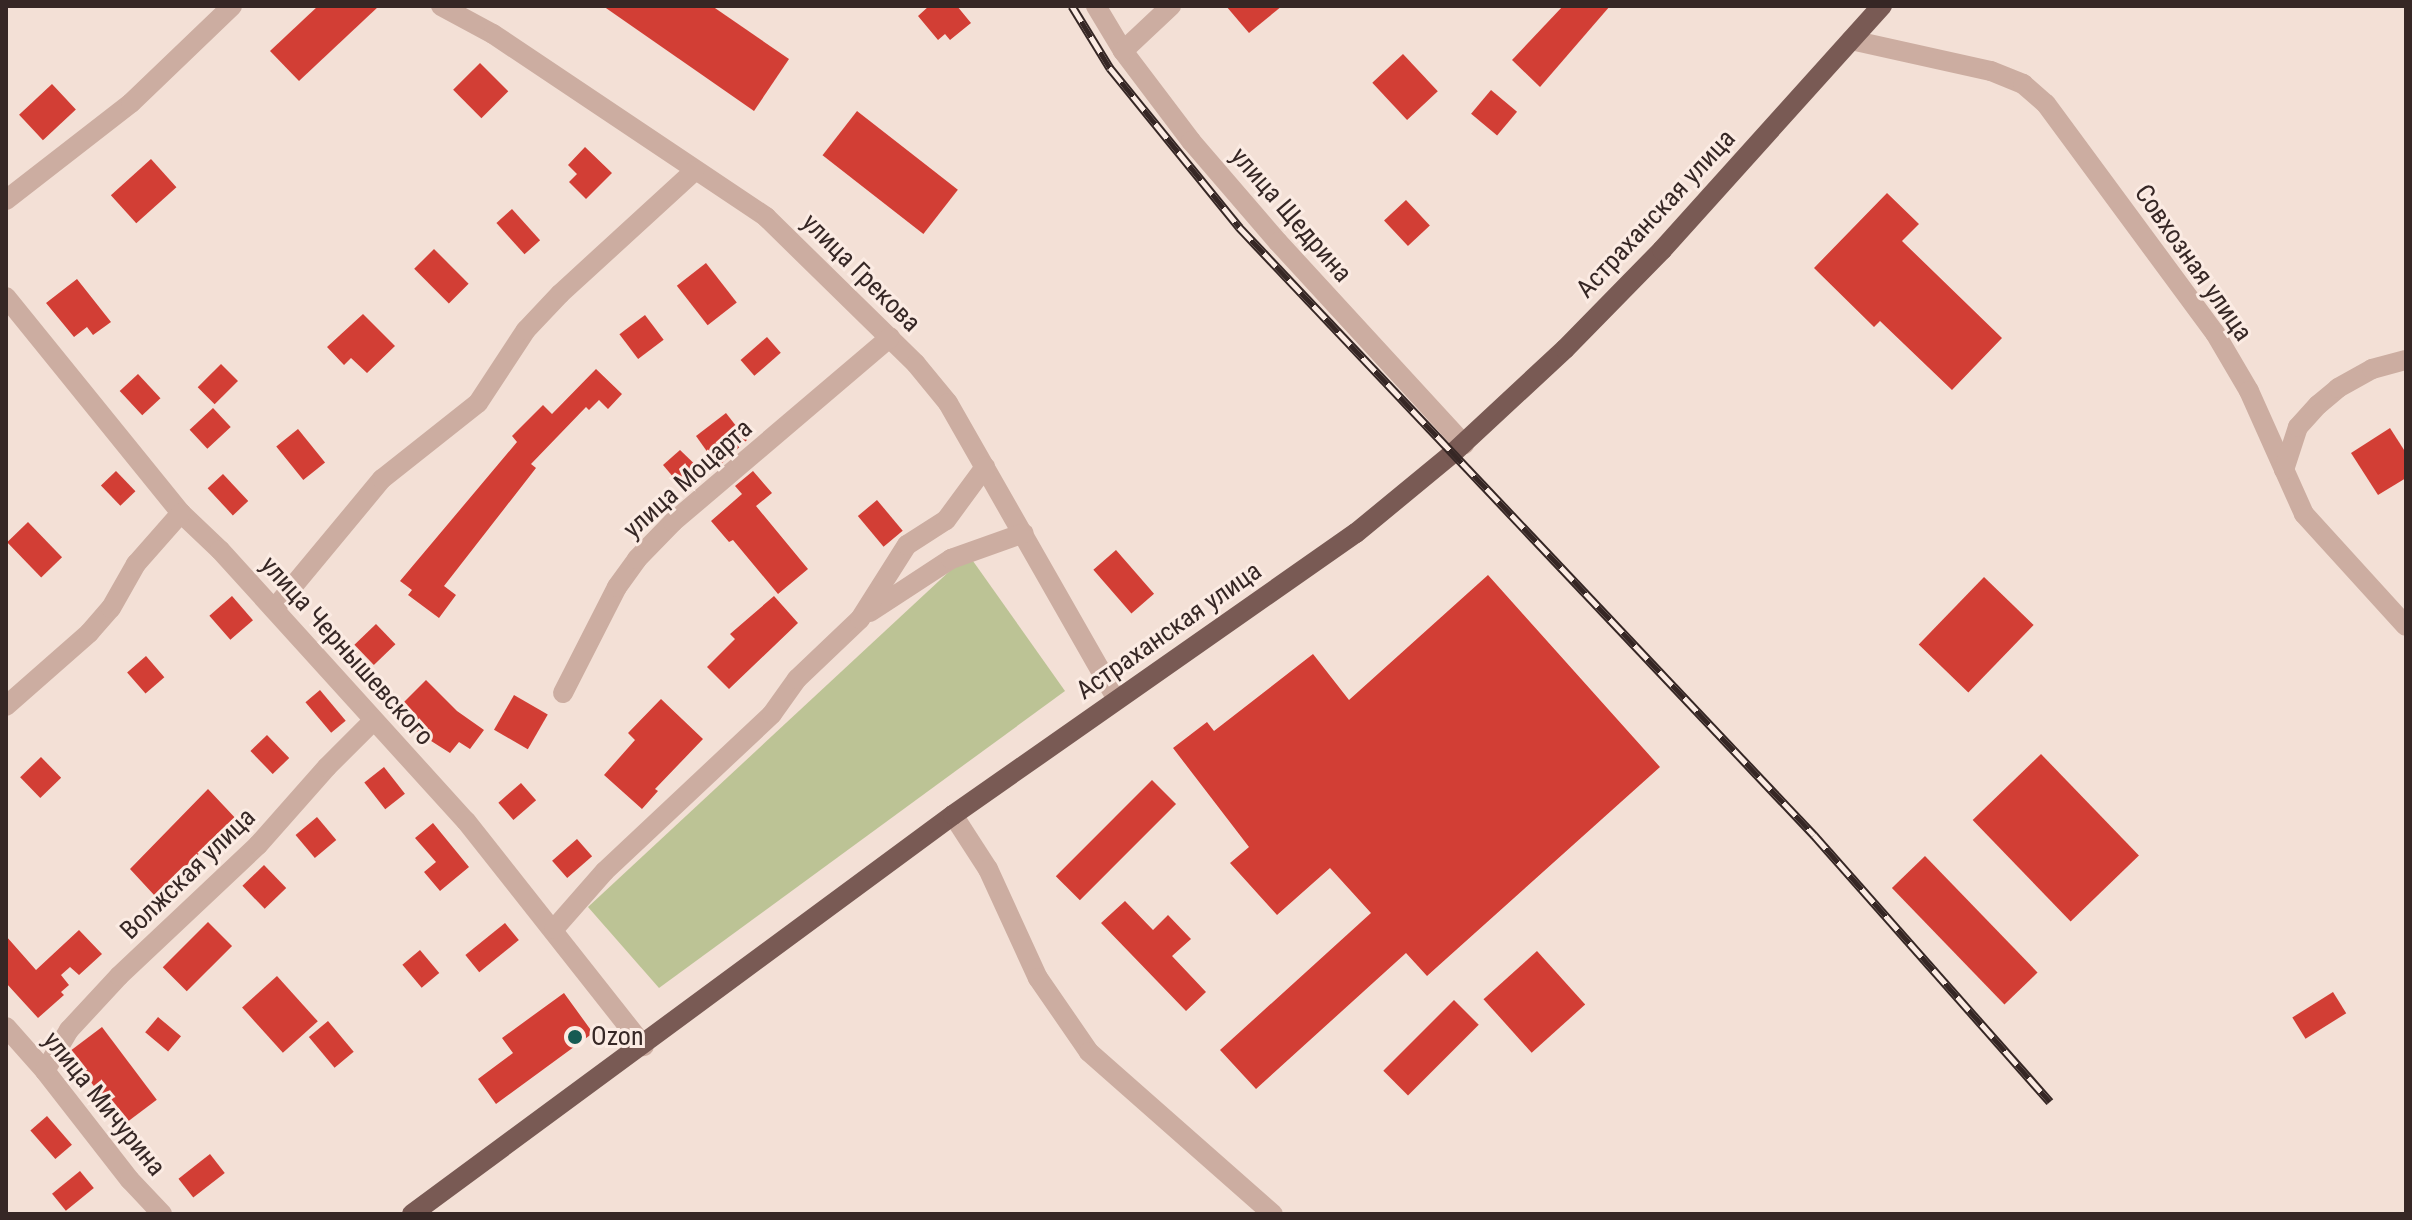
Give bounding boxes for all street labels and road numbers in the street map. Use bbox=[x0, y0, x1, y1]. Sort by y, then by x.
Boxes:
street label: Астраханская улица bbox=[1570, 123, 1742, 305]
street label: улица Щедрина bbox=[1224, 141, 1358, 289]
street label: Совхозная улица bbox=[2128, 179, 2258, 347]
street label: улица Грекова bbox=[795, 207, 927, 339]
street label: улица Моцарта bbox=[617, 413, 759, 545]
street label: улица Чернышевского bbox=[254, 550, 440, 752]
street label: Астраханская улица bbox=[1070, 555, 1268, 707]
street label: Волжская улица bbox=[114, 802, 262, 946]
street label: улица Мичурина bbox=[36, 1025, 172, 1183]

